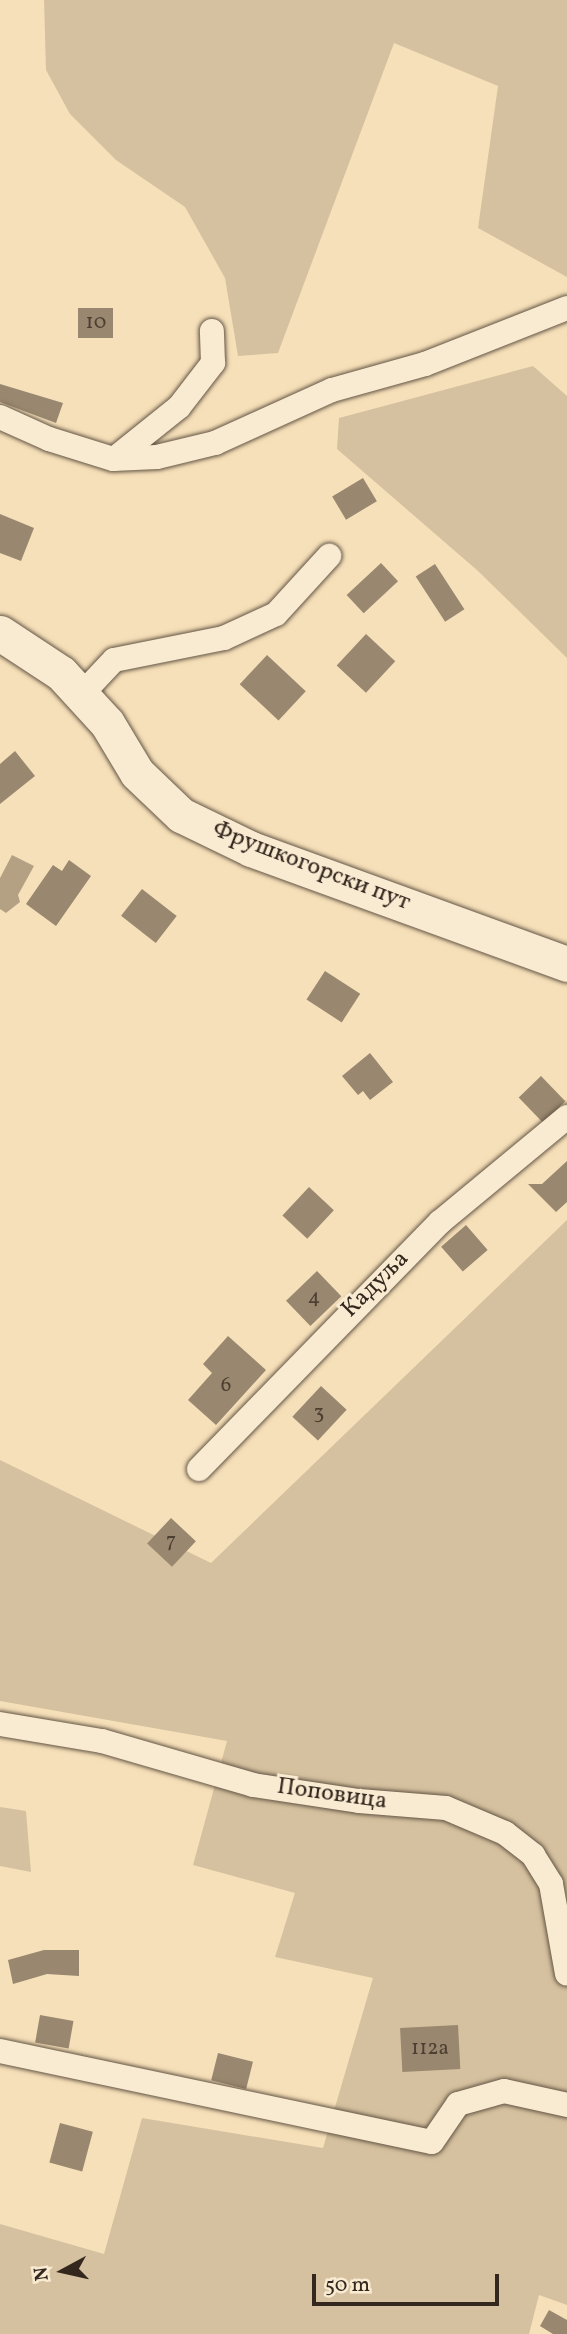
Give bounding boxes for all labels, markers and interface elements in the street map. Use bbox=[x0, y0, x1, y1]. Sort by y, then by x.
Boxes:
house number: 10 bbox=[86, 310, 106, 336]
street label: Фрушкогорски пут bbox=[208, 816, 414, 918]
street label: Кадуља bbox=[336, 1245, 416, 1325]
house number: 4 bbox=[308, 1285, 320, 1311]
house number: 6 bbox=[221, 1373, 231, 1399]
house number: 3 bbox=[314, 1400, 324, 1426]
house number: 7 bbox=[166, 1529, 176, 1555]
street label: Поповица bbox=[275, 1773, 389, 1817]
house number: 112a bbox=[411, 2036, 449, 2062]
north arrow bbox=[28, 2236, 98, 2306]
scale bar bbox=[315, 2260, 502, 2304]
text: N bbox=[28, 2265, 56, 2283]
text: 50 m bbox=[325, 2271, 370, 2300]

